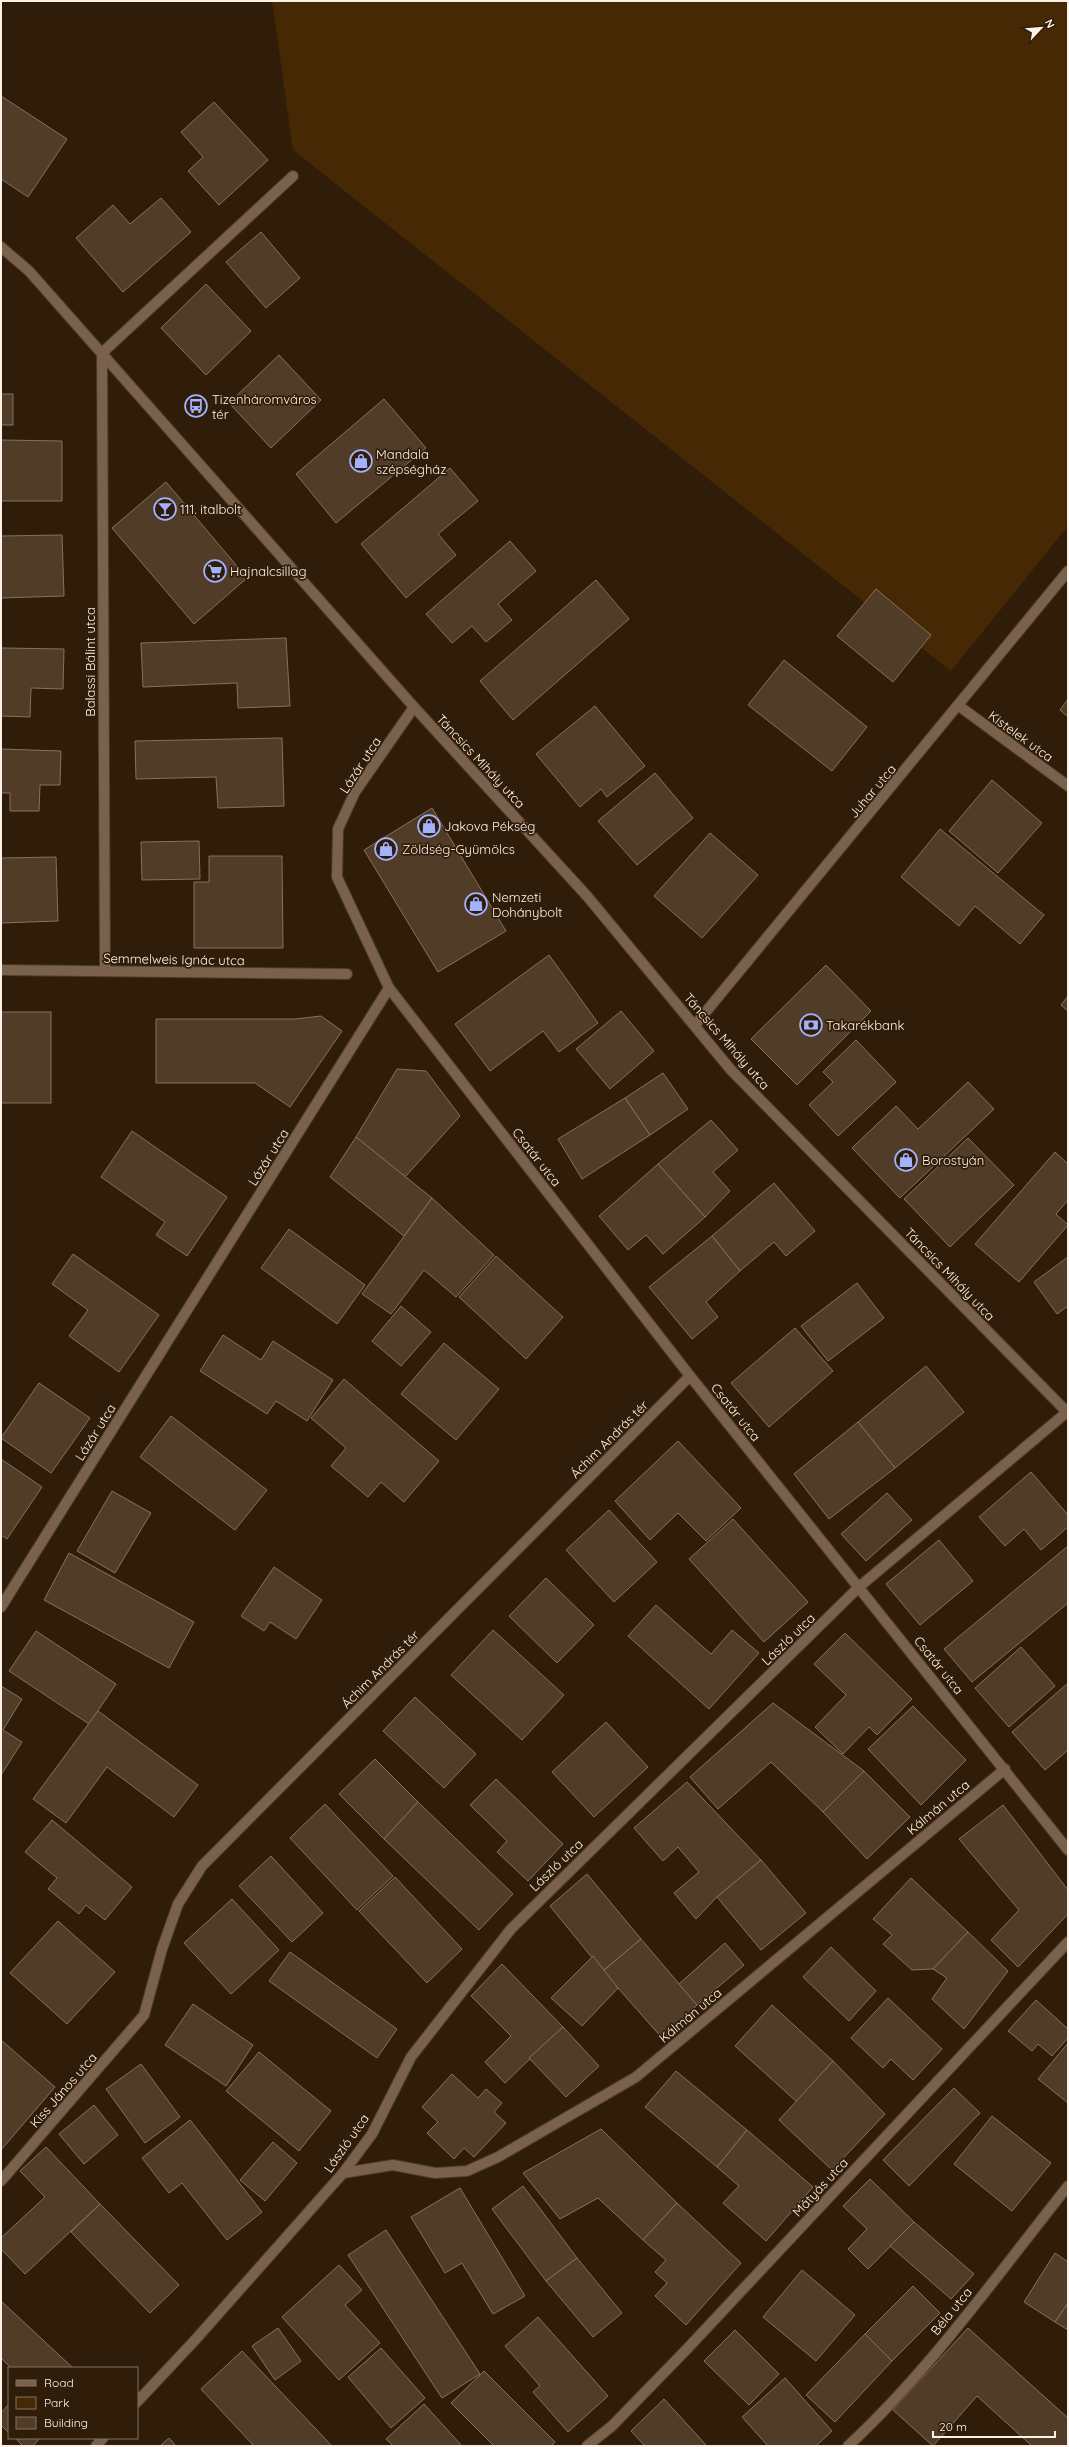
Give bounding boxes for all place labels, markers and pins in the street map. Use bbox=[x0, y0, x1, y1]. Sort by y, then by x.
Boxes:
place label: Tizenháromváros tér bbox=[212, 391, 317, 422]
bus stop icon: Tizenháromváros tér bbox=[183, 393, 209, 419]
place label: Mandala szépségház bbox=[376, 446, 446, 477]
shop icon: Mandala szépségház bbox=[348, 448, 374, 474]
bar icon: 111. italbolt bbox=[152, 496, 178, 522]
place label: 111. italbolt bbox=[180, 501, 241, 517]
supermarket icon: Hajnalcsillag bbox=[202, 558, 228, 584]
place label: Hajnalcsillag bbox=[230, 563, 307, 579]
shop icon: Jakova Pékség bbox=[416, 813, 442, 839]
place label: Jakova Pékség bbox=[444, 818, 535, 834]
shop icon: Zöldség-Gyümölcs bbox=[373, 836, 399, 862]
place label: Zöldség-Gyümölcs bbox=[402, 841, 515, 857]
place label: Nemzeti Dohánybolt bbox=[492, 889, 563, 920]
shop icon: Nemzeti Dohánybolt bbox=[463, 891, 489, 917]
bank icon: Takarékbank bbox=[798, 1012, 824, 1038]
place label: Takarékbank bbox=[826, 1017, 904, 1033]
shop icon: Borostyán bbox=[893, 1147, 919, 1173]
place label: Borostyán bbox=[922, 1152, 984, 1168]

